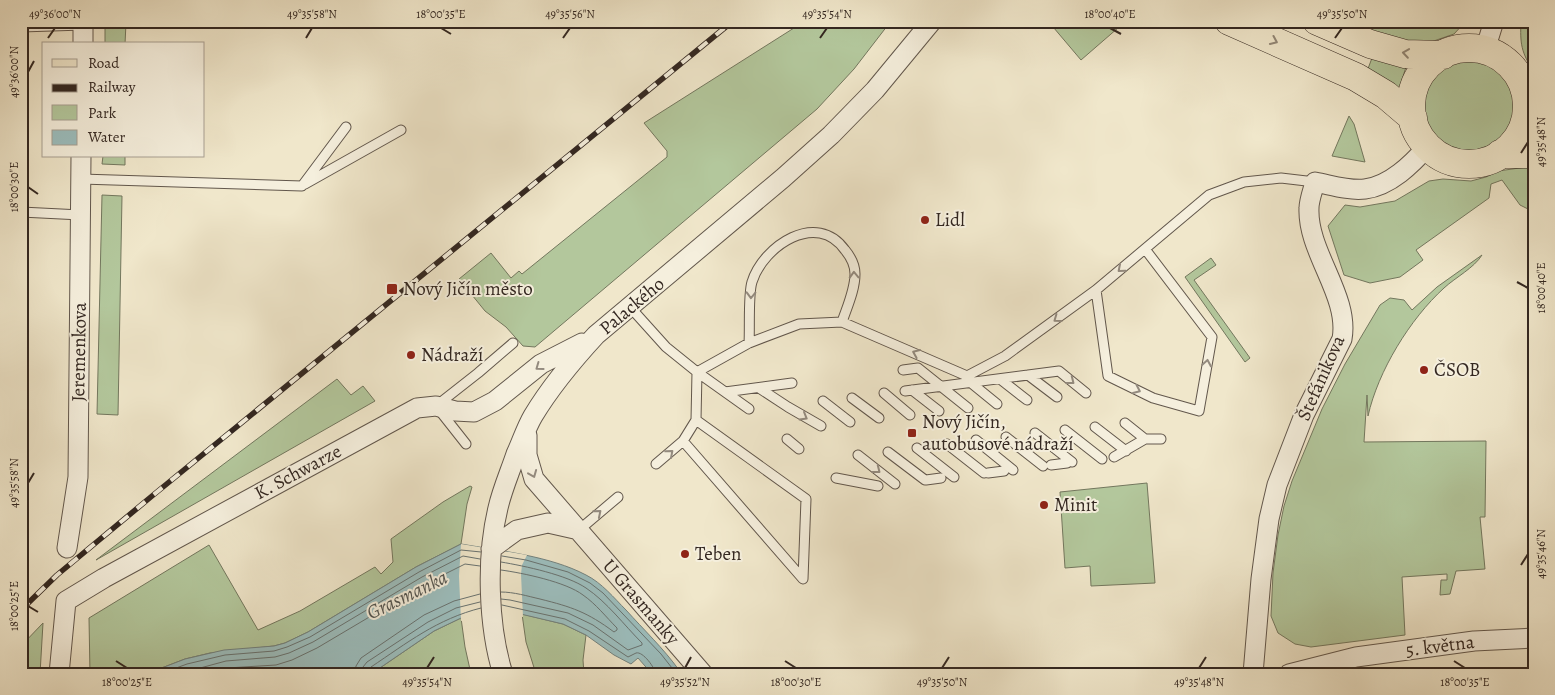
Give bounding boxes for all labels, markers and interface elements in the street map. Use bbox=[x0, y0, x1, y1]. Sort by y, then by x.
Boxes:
text: 49°36'00"N bbox=[29, 6, 81, 22]
text: 49°35'58"N bbox=[287, 6, 337, 22]
text: 18°00'35"E bbox=[416, 6, 466, 22]
text: 49°35'56"N bbox=[545, 6, 595, 22]
text: 49°35'54"N bbox=[802, 6, 852, 22]
text: 18°00'40"E bbox=[1085, 6, 1135, 22]
text: 49°35'50"N bbox=[1317, 6, 1368, 22]
one-way arrow bbox=[1269, 35, 1277, 45]
legend bbox=[42, 42, 205, 158]
text: 49°36'00"N bbox=[6, 46, 22, 98]
one-way arrow bbox=[1402, 48, 1410, 59]
text: Road bbox=[88, 53, 120, 73]
text: Railway bbox=[88, 77, 136, 97]
text: Park bbox=[88, 103, 117, 123]
text: 49°35'48"N bbox=[1533, 117, 1549, 167]
text: Water bbox=[87, 127, 125, 147]
text: 18°00'30"E bbox=[6, 162, 22, 212]
place label: Lidl bbox=[935, 207, 965, 233]
marker: Lidl bbox=[919, 214, 931, 226]
text: 18°00'40"E bbox=[1533, 263, 1549, 313]
one-way arrow bbox=[1117, 264, 1126, 273]
street label: Palackého bbox=[594, 271, 670, 341]
one-way arrow bbox=[848, 271, 859, 279]
place label: Nový Jičín město bbox=[403, 276, 533, 302]
marker: Nový Jičín město bbox=[385, 282, 399, 296]
one-way arrow bbox=[745, 291, 756, 299]
street label: Jeremenkova bbox=[65, 302, 93, 402]
one-way arrow bbox=[1054, 313, 1063, 321]
street label: Štefánikova bbox=[1291, 331, 1351, 425]
place label: Nádraží bbox=[421, 342, 483, 368]
marker: Nádraží bbox=[405, 349, 417, 361]
one-way arrow bbox=[912, 349, 920, 359]
place label: ČSOB bbox=[1434, 357, 1480, 383]
one-way arrow bbox=[1202, 358, 1212, 367]
one-way arrow bbox=[535, 361, 544, 370]
marker: ČSOB bbox=[1418, 364, 1430, 376]
one-way arrow bbox=[1066, 376, 1075, 385]
one-way arrow bbox=[1132, 383, 1141, 394]
place label: Nový Jičín, autobusové nádraží bbox=[922, 409, 1074, 457]
one-way arrow bbox=[799, 411, 808, 421]
marker: Nový Jičín, autobusové nádraží bbox=[906, 427, 918, 439]
street label: K. Schwarze bbox=[250, 438, 346, 506]
one-way arrow bbox=[664, 449, 673, 458]
text: 49°35'58"N bbox=[6, 458, 22, 508]
one-way arrow bbox=[871, 464, 880, 473]
one-way arrow bbox=[527, 469, 537, 477]
place label: Minit bbox=[1054, 492, 1097, 518]
marker: Minit bbox=[1038, 499, 1050, 511]
one-way arrow bbox=[593, 510, 602, 519]
text: 49°35'46"N bbox=[1533, 529, 1549, 579]
place label: Teben bbox=[695, 541, 741, 567]
marker: Teben bbox=[679, 548, 691, 560]
street label: U Grasmanky bbox=[597, 554, 686, 651]
water label: Grasmanka bbox=[362, 564, 452, 626]
text: 18°00'25"E bbox=[6, 581, 22, 631]
street label: 5. května bbox=[1404, 629, 1476, 663]
text: 18°00'25"E bbox=[102, 674, 152, 690]
text: 49°35'54"N bbox=[402, 674, 452, 690]
text: 49°35'52"N bbox=[660, 674, 710, 690]
text: 18°00'30"E bbox=[771, 674, 821, 690]
text: 49°35'50"N bbox=[917, 674, 968, 690]
text: 49°35'48"N bbox=[1174, 674, 1224, 690]
text: 18°00'35"E bbox=[1440, 674, 1490, 690]

